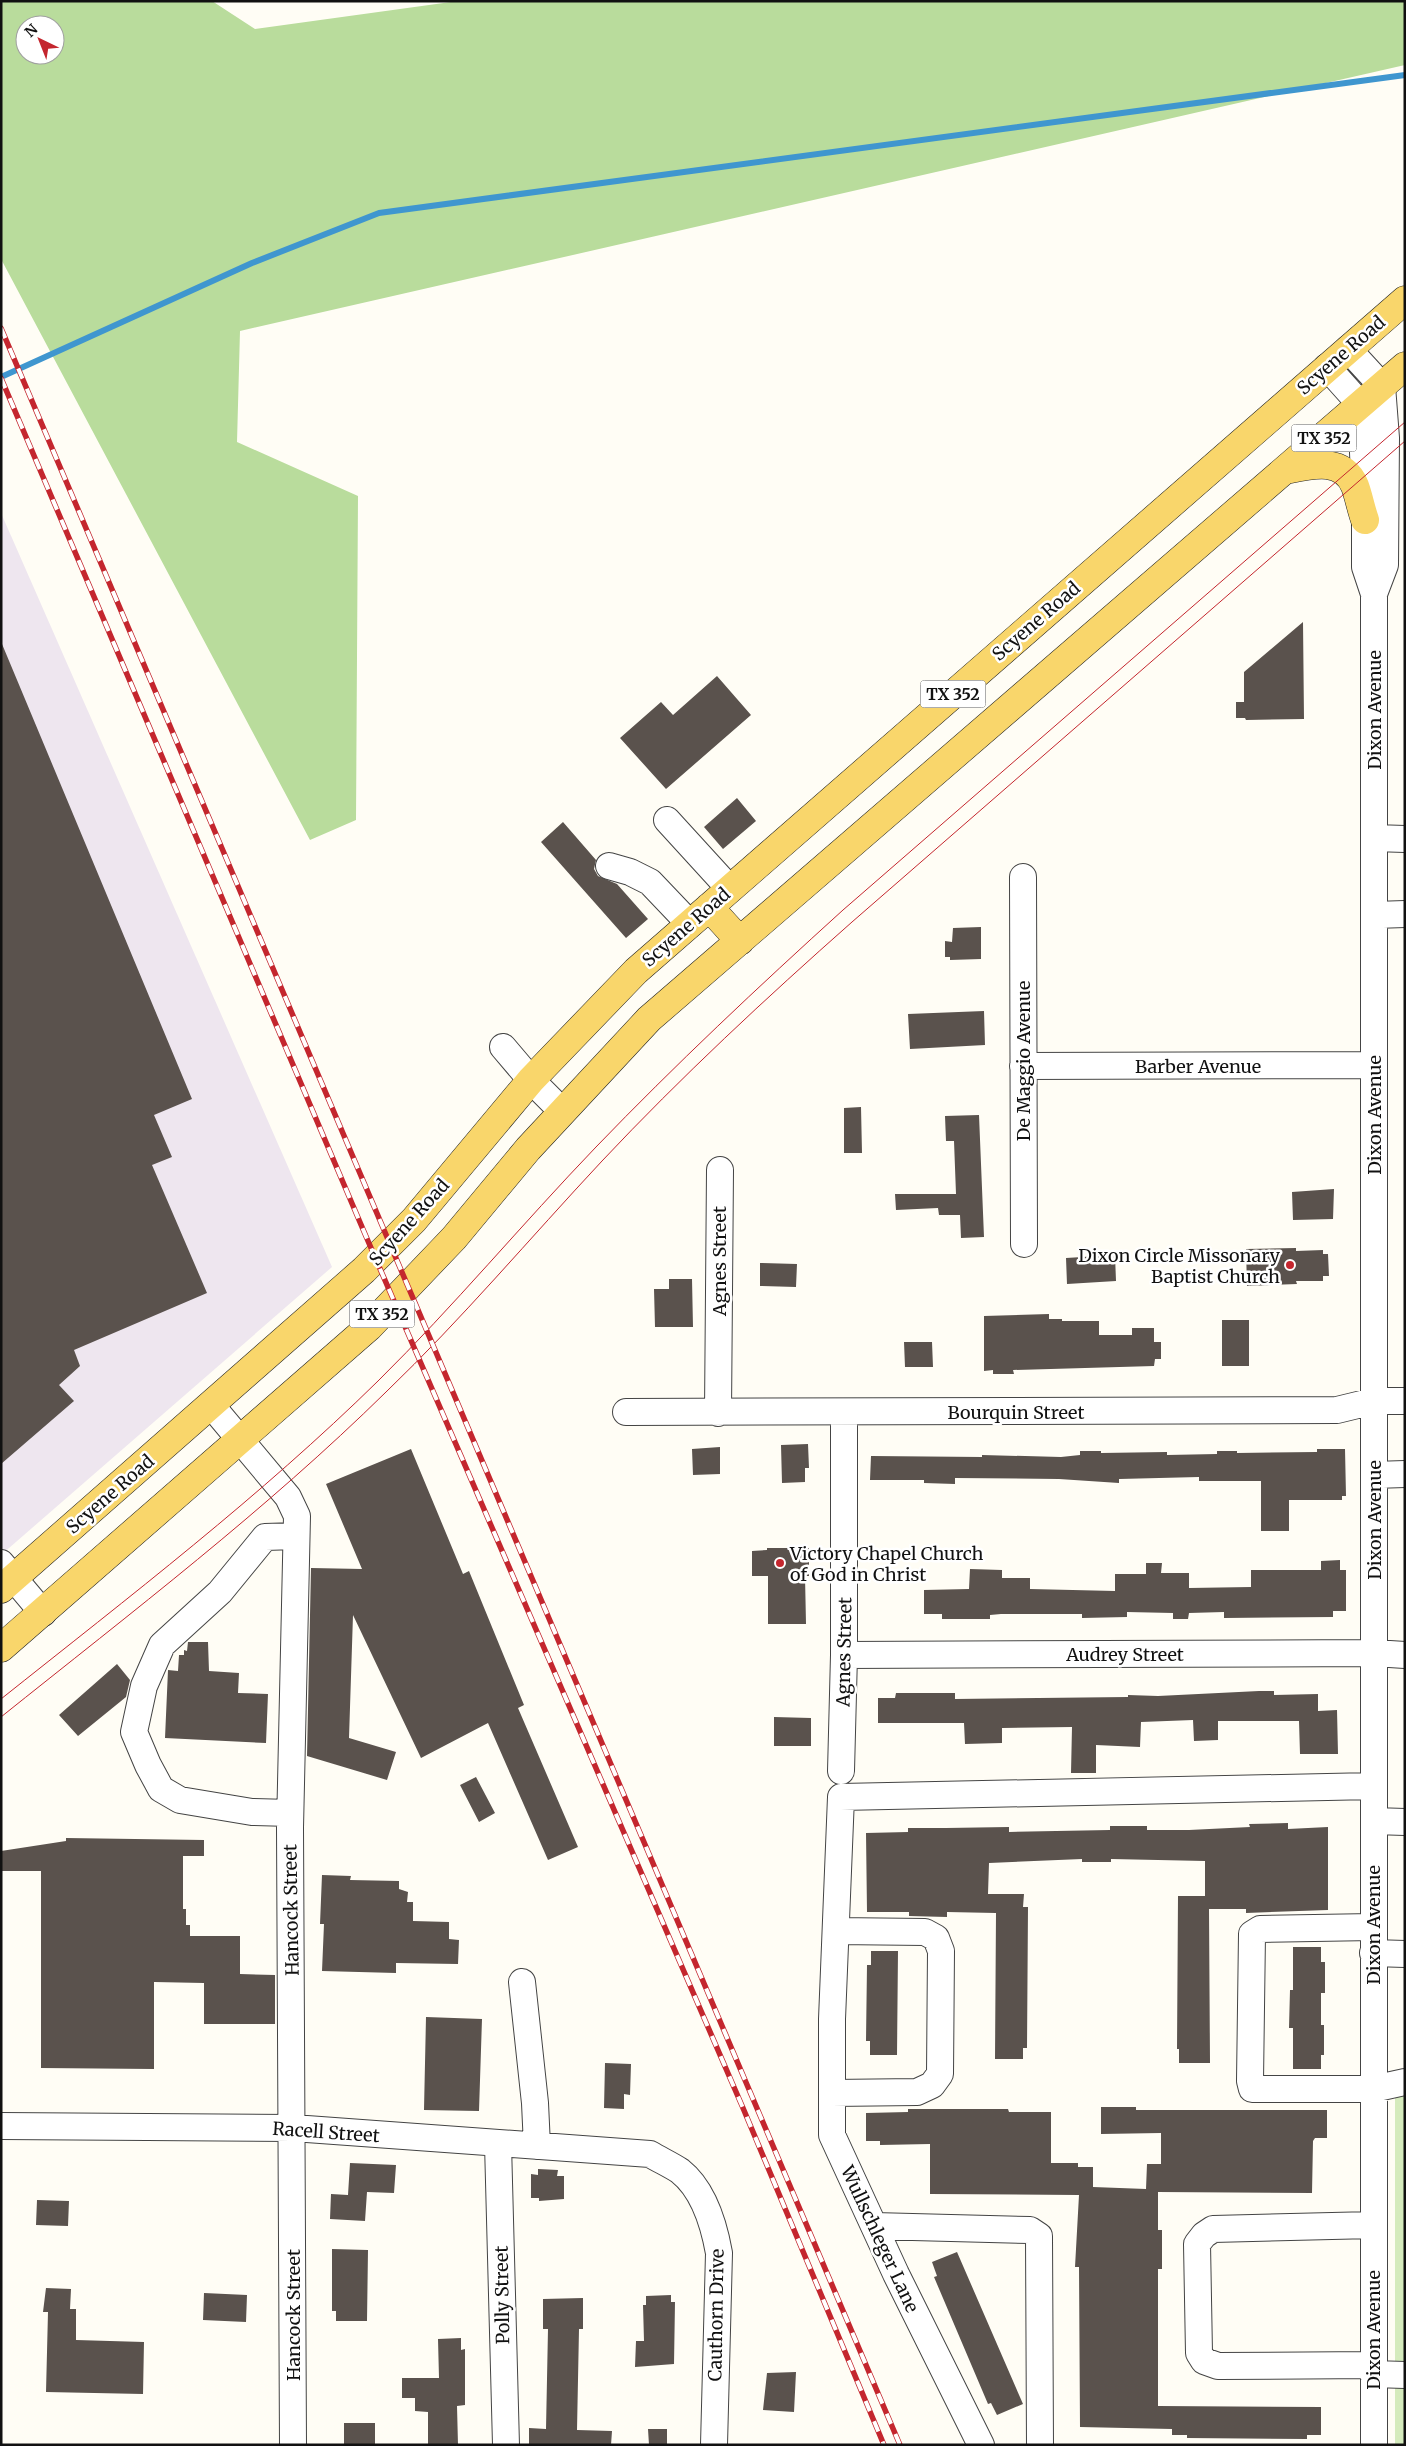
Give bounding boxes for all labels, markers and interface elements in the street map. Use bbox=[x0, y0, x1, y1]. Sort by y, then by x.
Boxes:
north arrow bbox=[15, 15, 65, 65]
text: N bbox=[21, 20, 41, 41]
street label: Scyene Road bbox=[1292, 310, 1390, 399]
road number: TX 352 bbox=[1292, 424, 1356, 452]
street label: Scyene Road bbox=[987, 576, 1085, 665]
street label: Dixon Avenue bbox=[1363, 650, 1386, 770]
road number: TX 352 bbox=[920, 681, 986, 708]
street label: Scyene Road bbox=[637, 882, 735, 971]
street label: De Maggio Avenue bbox=[1012, 981, 1035, 1141]
street label: Barber Avenue bbox=[1135, 1055, 1261, 1078]
street label: Dixon Avenue bbox=[1363, 1055, 1386, 1175]
street label: Scyene Road bbox=[364, 1174, 454, 1270]
street label: Agnes Street bbox=[708, 1206, 731, 1317]
place label: Dixon Circle Missonary Baptist Church bbox=[1078, 1244, 1281, 1288]
marker: Dixon Circle Missonary Baptist Church bbox=[1284, 1259, 1296, 1271]
road number: TX 352 bbox=[350, 1300, 414, 1328]
street label: Bourquin Street bbox=[947, 1401, 1085, 1424]
street label: Scyene Road bbox=[61, 1449, 159, 1538]
street label: Dixon Avenue bbox=[1363, 1460, 1386, 1580]
place label: Victory Chapel Church of God in Christ bbox=[789, 1542, 984, 1586]
marker: Victory Chapel Church of God in Christ bbox=[774, 1557, 786, 1569]
street label: Agnes Street bbox=[832, 1597, 856, 1708]
street label: Audrey Street bbox=[1065, 1643, 1184, 1666]
street label: Hancock Street bbox=[278, 1844, 304, 1976]
street label: Dixon Avenue bbox=[1362, 1865, 1385, 1985]
street label: Racell Street bbox=[272, 2117, 380, 2147]
street label: Wullschleger Lane bbox=[835, 2161, 924, 2316]
street label: Polly Street bbox=[490, 2245, 514, 2345]
street label: Cauthorn Drive bbox=[703, 2248, 729, 2382]
street label: Hancock Street bbox=[282, 2249, 305, 2381]
street label: Dixon Avenue bbox=[1362, 2270, 1385, 2390]

